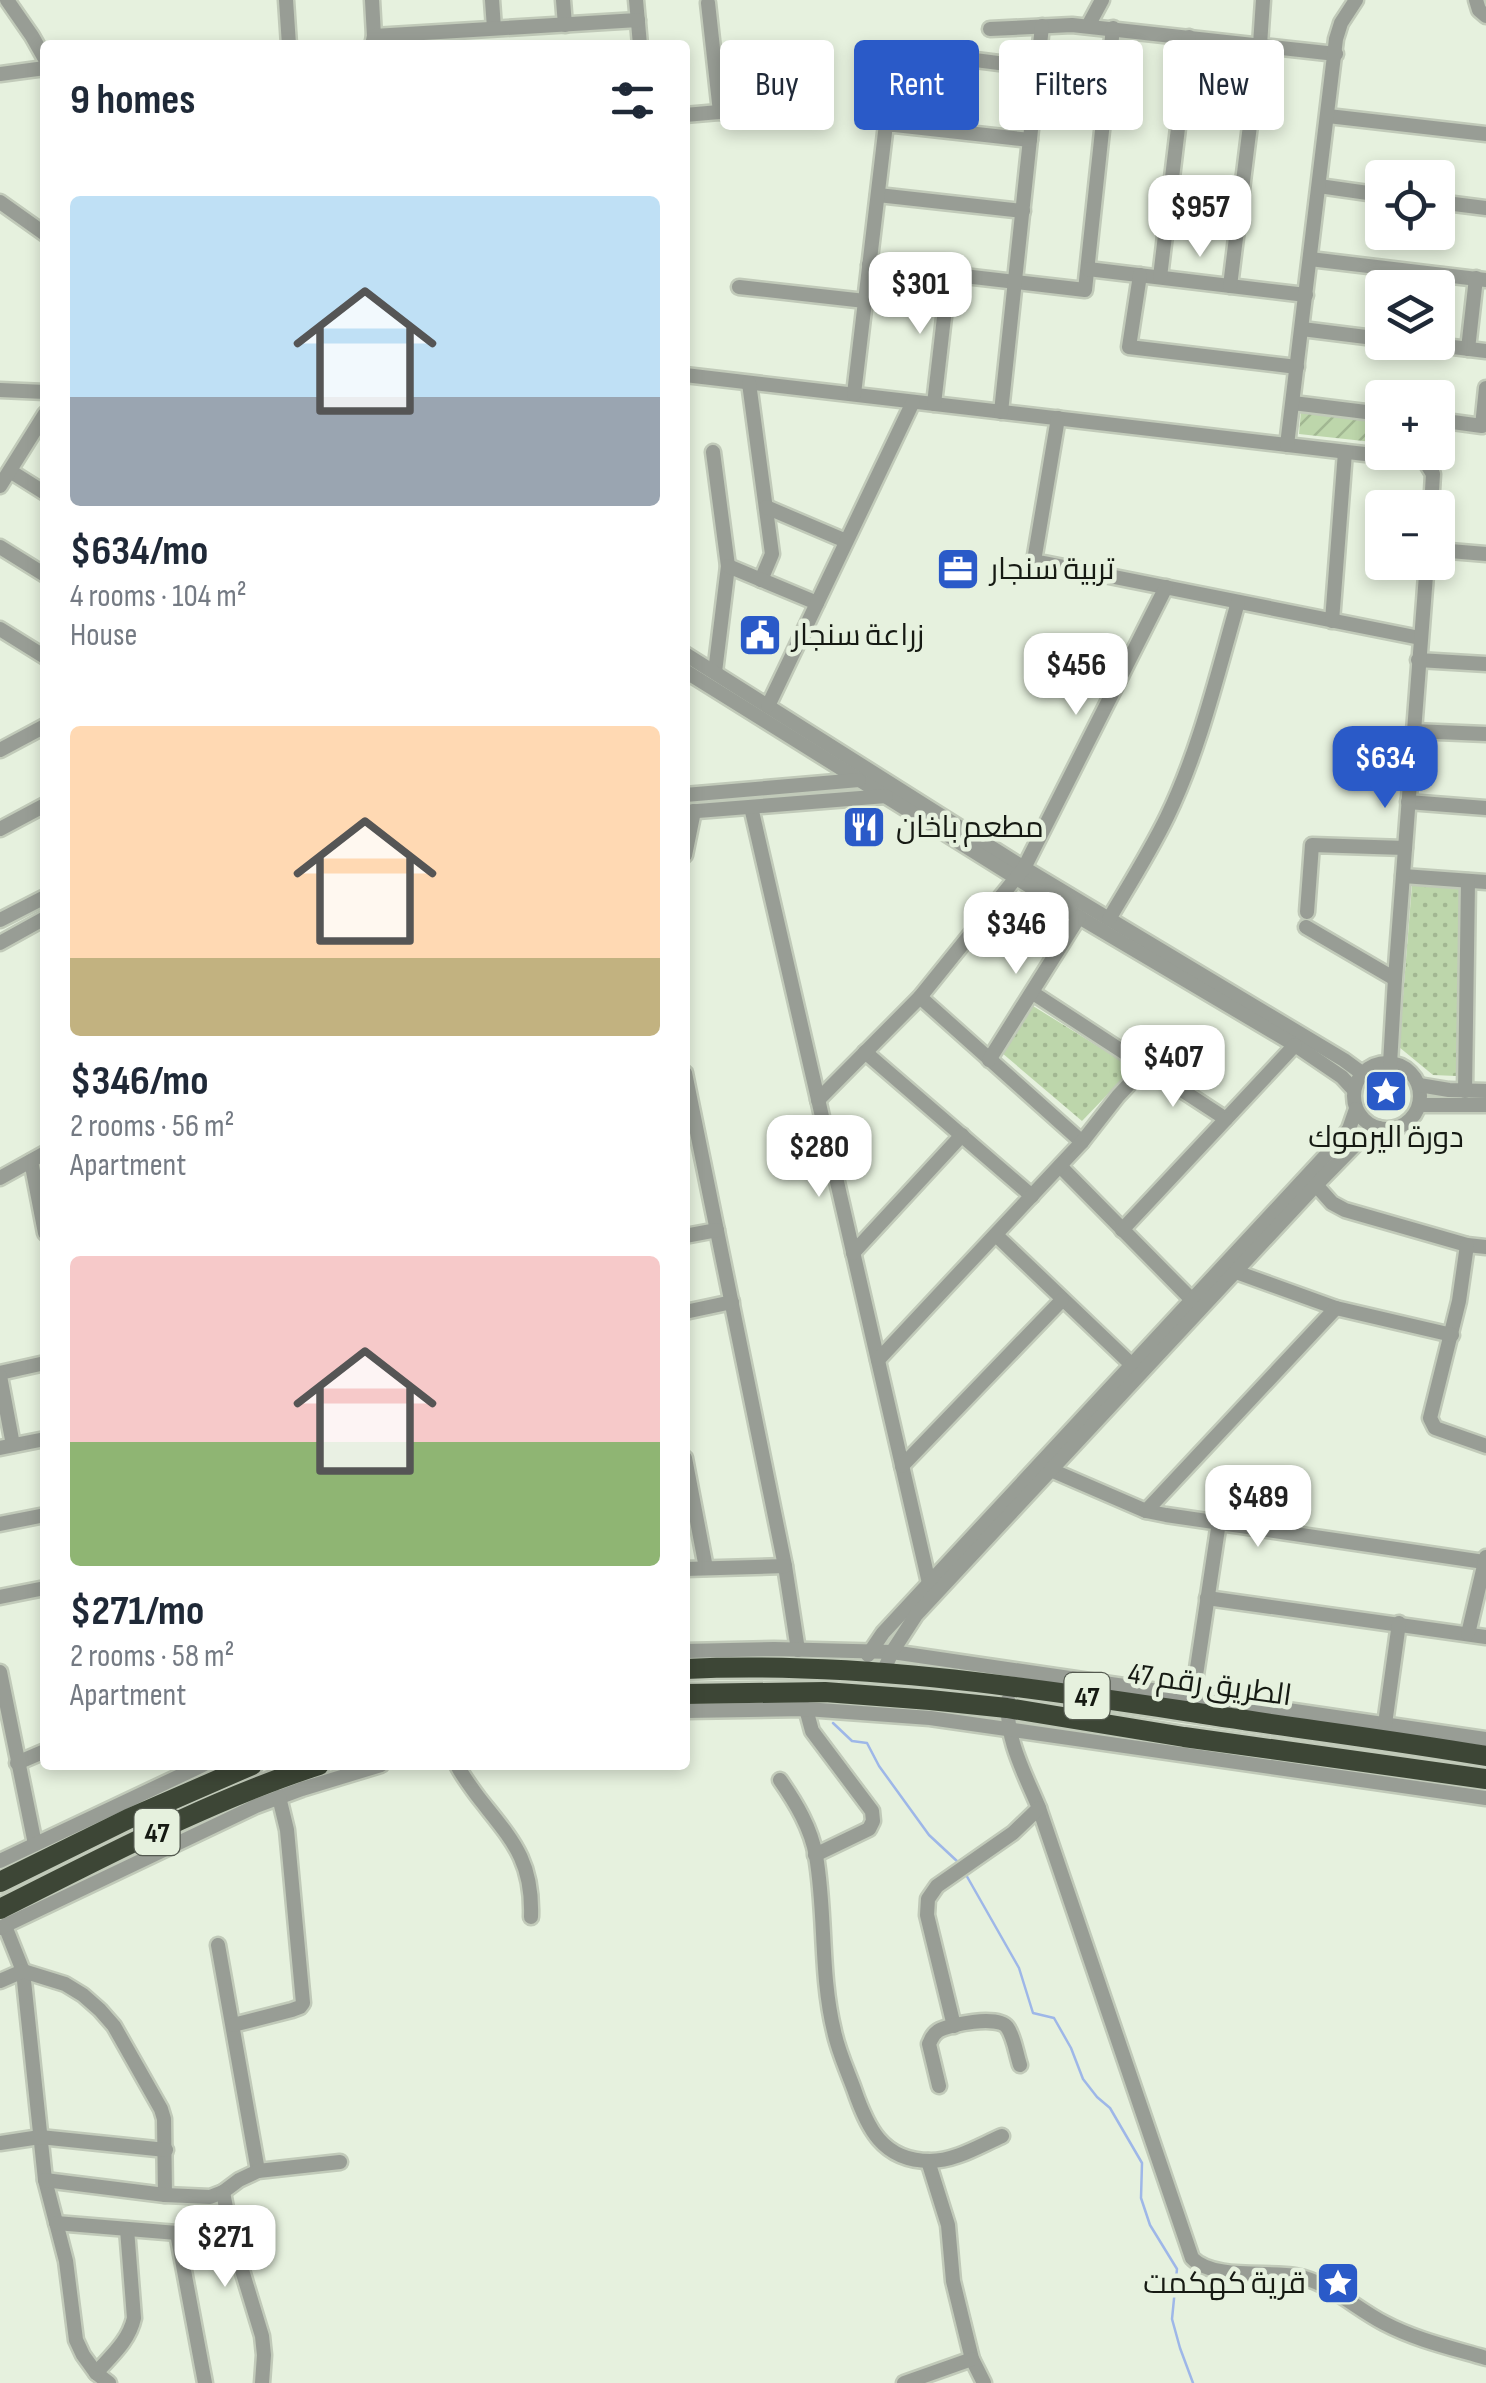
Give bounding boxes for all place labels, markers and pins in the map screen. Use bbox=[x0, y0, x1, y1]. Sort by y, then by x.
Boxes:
pin: $957 bbox=[1141, 175, 1259, 260]
pin: $301 bbox=[861, 252, 979, 337]
office icon: تربية سنجار bbox=[935, 546, 981, 592]
place label: تربية سنجار bbox=[988, 552, 1114, 588]
public building icon: زراعة سنجار bbox=[737, 612, 783, 658]
place label: زراعة سنجار bbox=[790, 618, 924, 654]
pin: $456 bbox=[1017, 633, 1135, 718]
pin: $634 bbox=[1326, 726, 1444, 811]
restaurant icon: مطعم باخان bbox=[841, 804, 887, 850]
place label: مطعم باخان bbox=[896, 810, 1044, 847]
pin: $346 bbox=[957, 892, 1075, 977]
pin: $407 bbox=[1114, 1025, 1232, 1110]
place icon: دورة اليرموك bbox=[1363, 1068, 1409, 1114]
pin: $280 bbox=[760, 1115, 878, 1200]
place label: دورة اليرموك bbox=[1308, 1120, 1464, 1156]
pin: $489 bbox=[1199, 1465, 1317, 1550]
pin: $271 bbox=[166, 2205, 284, 2290]
place icon: قرية كهكمت bbox=[1315, 2260, 1361, 2306]
place label: قرية كهكمت bbox=[1143, 2266, 1306, 2302]

